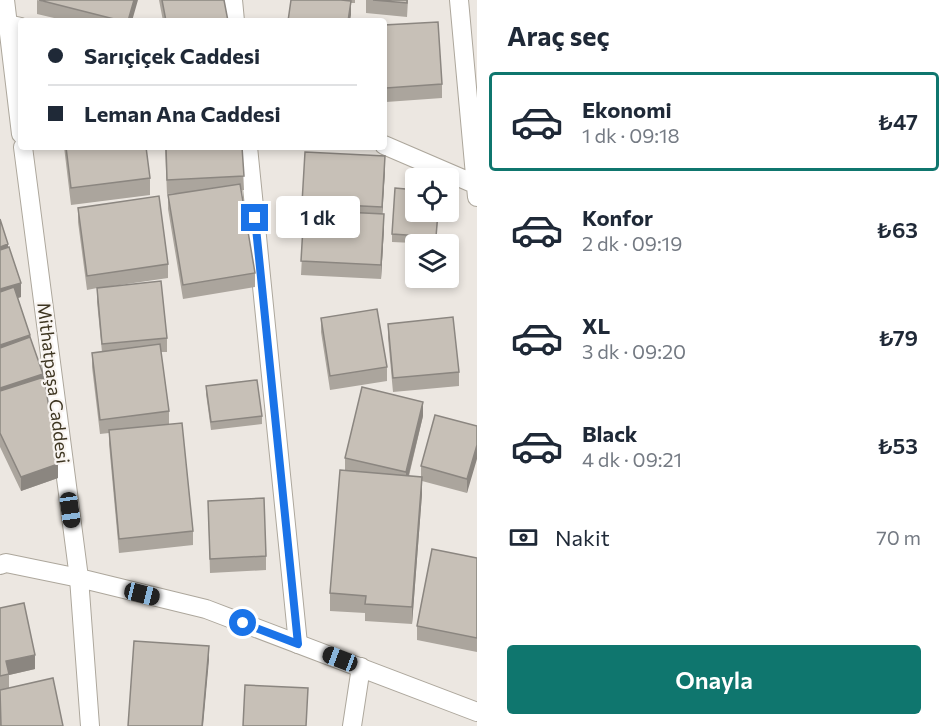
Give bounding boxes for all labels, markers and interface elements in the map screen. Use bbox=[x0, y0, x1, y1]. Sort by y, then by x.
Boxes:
text: Araç seç bbox=[507, 19, 610, 52]
text: Sarıçiçek Caddesi bbox=[84, 42, 260, 69]
icon: car bbox=[510, 95, 564, 149]
text: Ekonomi bbox=[582, 96, 672, 123]
text: Leman Ana Caddesi bbox=[84, 100, 281, 127]
text: ₺47 bbox=[878, 108, 918, 135]
text: 1 dk · 09:18 bbox=[582, 123, 680, 147]
map controls bbox=[405, 168, 459, 288]
button: locate bbox=[405, 168, 459, 222]
callout: 1 dk bbox=[276, 197, 360, 239]
icon: car bbox=[510, 203, 564, 257]
route end bbox=[241, 204, 268, 231]
text: Konfor bbox=[582, 204, 653, 231]
text: 1 dk bbox=[300, 205, 336, 229]
text: ₺63 bbox=[876, 216, 918, 243]
text: 2 dk · 09:19 bbox=[582, 231, 682, 255]
button: layers bbox=[405, 234, 459, 288]
street label: Mithatpaşa Caddesi bbox=[33, 301, 75, 465]
icon: car bbox=[510, 311, 564, 365]
text: XL bbox=[582, 312, 610, 339]
text: ₺79 bbox=[878, 324, 918, 351]
text: 3 dk · 09:20 bbox=[582, 339, 686, 363]
icon: car bbox=[510, 419, 564, 473]
text: Black bbox=[582, 420, 637, 447]
text: ₺53 bbox=[877, 432, 918, 459]
text: 4 dk · 09:21 bbox=[582, 447, 682, 471]
car bbox=[59, 491, 81, 529]
icon: cash bbox=[507, 521, 540, 554]
text: Nakit bbox=[555, 524, 610, 551]
text: 70 m bbox=[876, 525, 921, 549]
car bbox=[122, 581, 162, 607]
route start bbox=[229, 609, 256, 636]
car bbox=[320, 644, 360, 674]
button: Onayla bbox=[507, 645, 921, 714]

